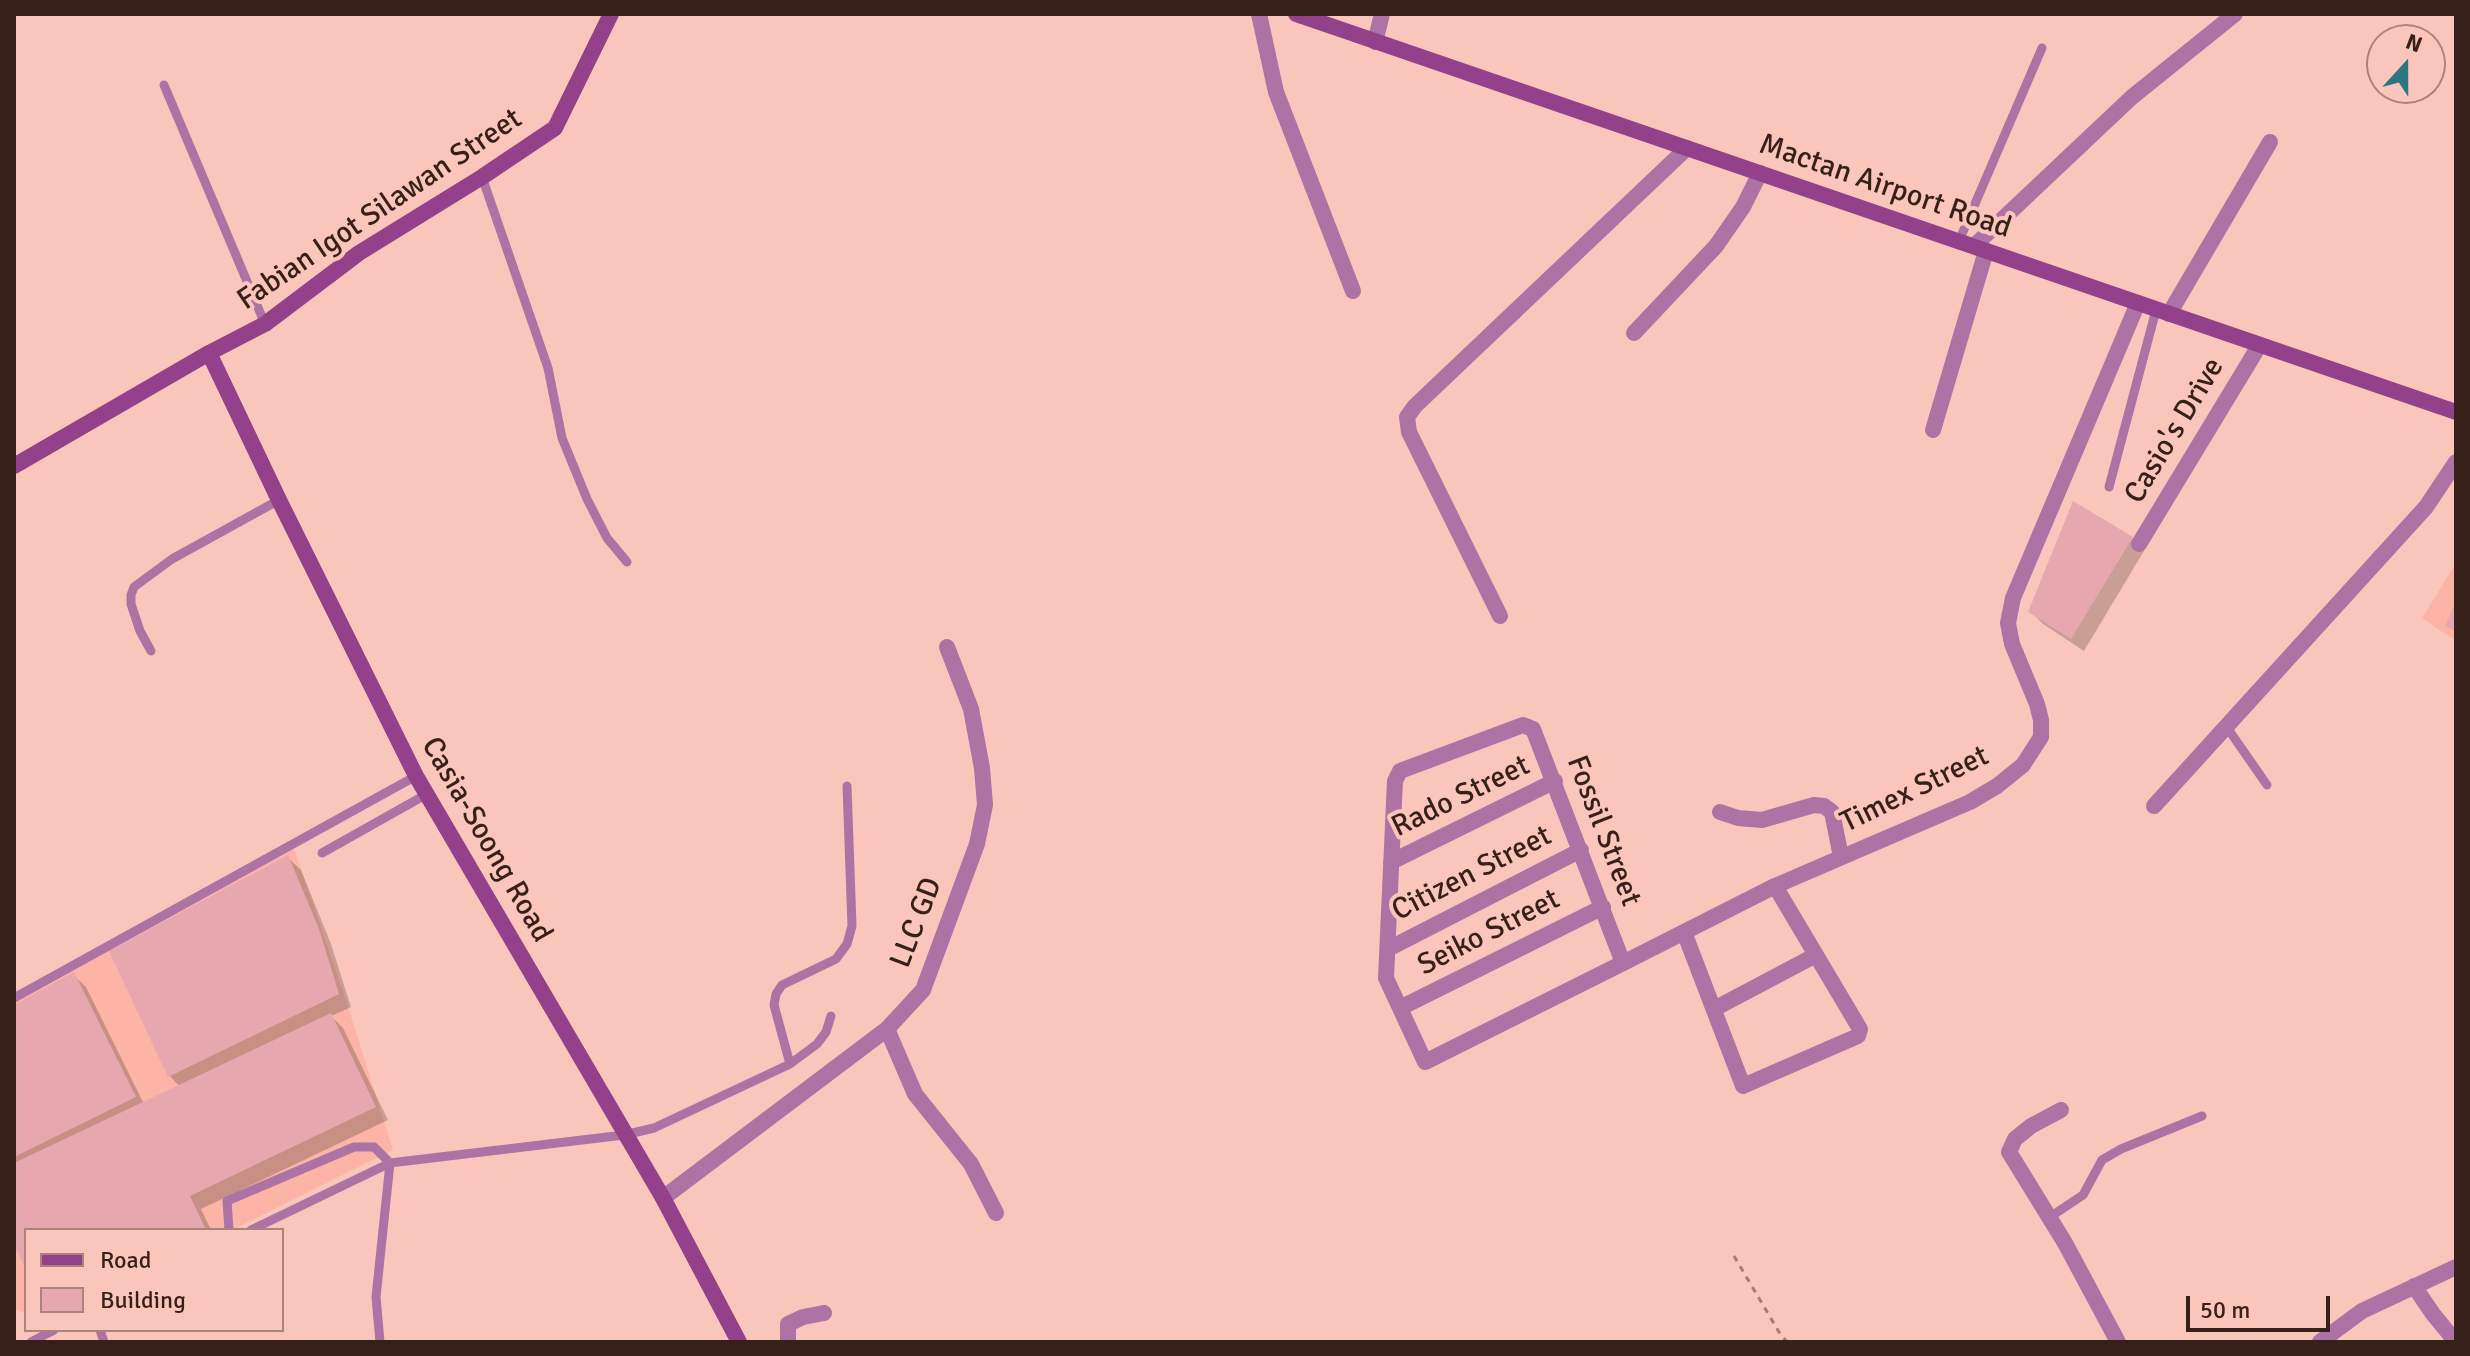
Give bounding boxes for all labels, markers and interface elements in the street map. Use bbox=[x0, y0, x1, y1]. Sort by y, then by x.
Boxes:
north arrow bbox=[2366, 24, 2446, 104]
text: N bbox=[2402, 28, 2426, 58]
street label: Fabian Igot Silawan Street bbox=[231, 101, 529, 319]
street label: Mactan Airport Road bbox=[1754, 127, 2016, 247]
street label: Casio's Drive bbox=[2118, 352, 2232, 510]
street label: Casia-Soong Road bbox=[413, 731, 559, 949]
street label: Timex Street bbox=[1835, 739, 1995, 841]
street label: Rado Street bbox=[1386, 748, 1536, 846]
street label: Fossil Street bbox=[1558, 751, 1648, 911]
street label: Citizen Street bbox=[1386, 818, 1558, 930]
street label: LLC GD bbox=[883, 873, 951, 973]
street label: Seiko Street bbox=[1412, 882, 1566, 984]
legend bbox=[24, 1228, 284, 1332]
text: Road bbox=[100, 1245, 151, 1275]
scale bar bbox=[2190, 1280, 2334, 1330]
text: Building bbox=[100, 1285, 186, 1315]
text: 50 m bbox=[2200, 1295, 2250, 1325]

